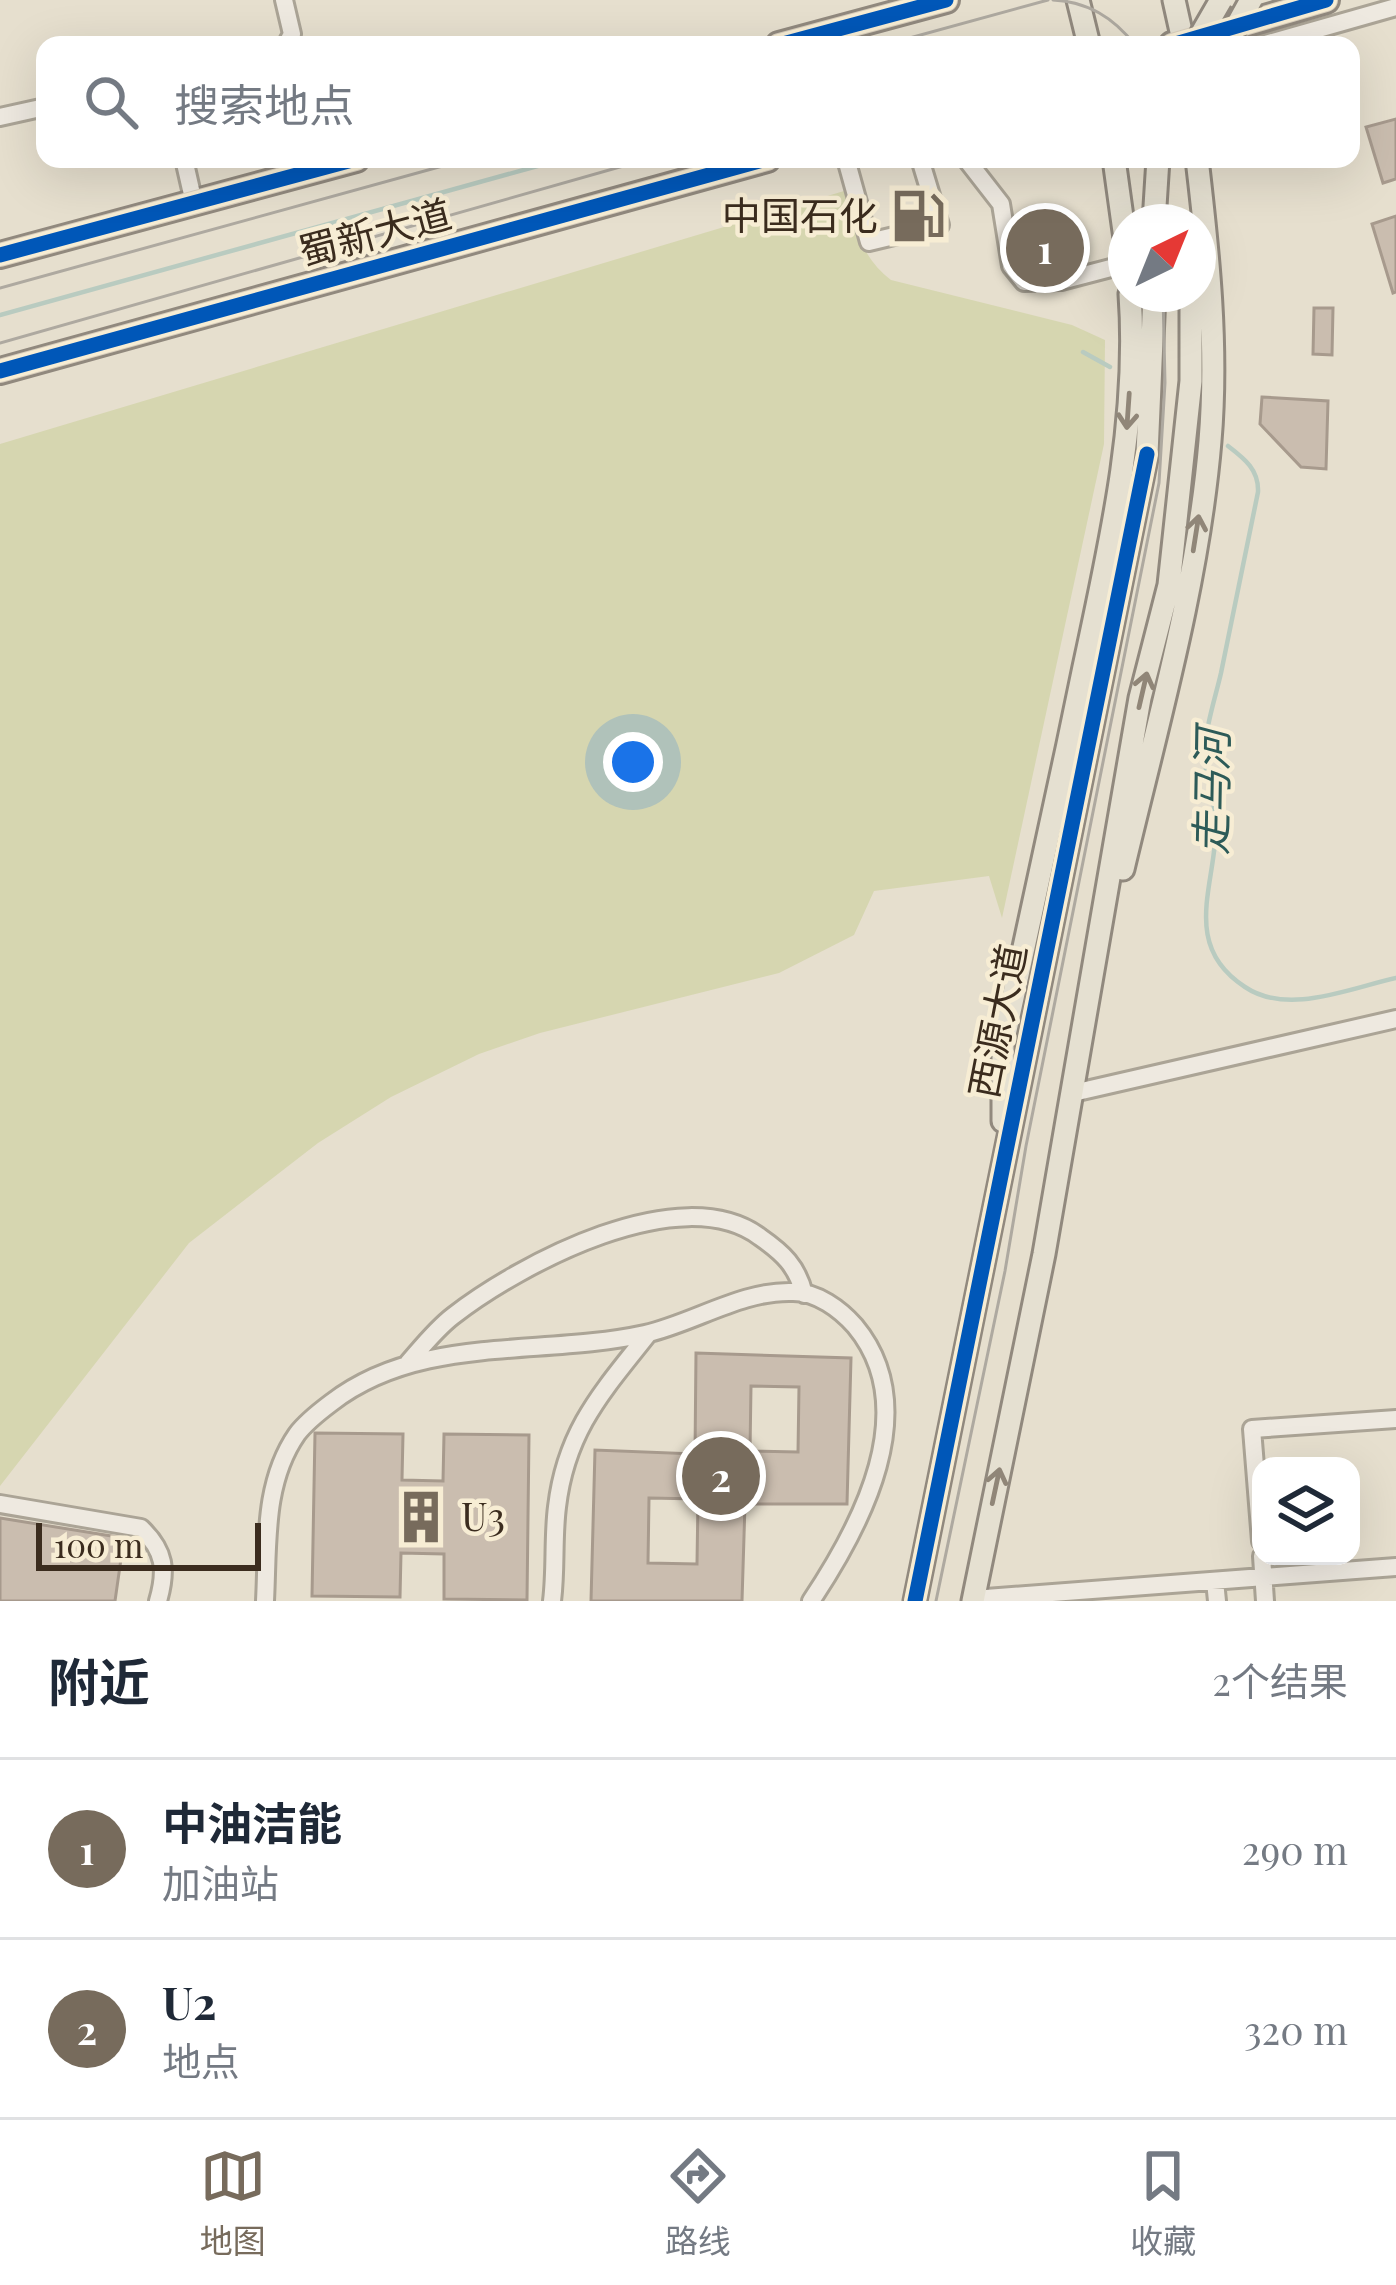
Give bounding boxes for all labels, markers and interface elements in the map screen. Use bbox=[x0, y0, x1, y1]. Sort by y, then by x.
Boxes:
search box bbox=[36, 36, 1360, 168]
icon: search bbox=[78, 69, 144, 135]
text: 搜索地点 bbox=[174, 73, 354, 133]
street label: 蜀新大道 bbox=[292, 186, 457, 276]
fuel station icon: 中国石化 bbox=[889, 187, 947, 245]
place label: 中国石化 bbox=[722, 188, 878, 240]
pin: 1 bbox=[1006, 203, 1084, 293]
north arrow bbox=[1108, 204, 1216, 312]
one-way arrow bbox=[1116, 391, 1139, 430]
one-way arrow bbox=[1185, 514, 1208, 553]
one-way arrow bbox=[1132, 672, 1155, 710]
water label: 走马河 bbox=[1181, 721, 1239, 855]
your location bbox=[603, 732, 663, 792]
street label: 西源大道 bbox=[956, 939, 1036, 1102]
pin: 2 bbox=[682, 1431, 760, 1521]
map controls bbox=[1252, 1457, 1360, 1565]
button: layers bbox=[1252, 1457, 1360, 1565]
one-way arrow bbox=[986, 1468, 1008, 1507]
building icon: U3 bbox=[392, 1488, 450, 1546]
place label: U3 bbox=[461, 1489, 505, 1541]
scale bar bbox=[36, 1517, 261, 1570]
text: 100 m bbox=[54, 1522, 143, 1566]
text: 附近 bbox=[48, 1646, 150, 1714]
text: 2个结果 bbox=[1212, 1654, 1348, 1706]
text: 中油洁能 bbox=[162, 1791, 342, 1851]
text: 1 bbox=[80, 1823, 94, 1875]
text: 290 m bbox=[1242, 1823, 1348, 1875]
text: 加油站 bbox=[162, 1856, 279, 1908]
text: U2 bbox=[162, 1971, 217, 2031]
text: 2 bbox=[77, 2003, 97, 2055]
text: 320 m bbox=[1244, 2003, 1348, 2055]
text: 地点 bbox=[162, 2034, 240, 2086]
tab: 地图 bbox=[200, 2143, 266, 2263]
tab: 路线 bbox=[665, 2143, 731, 2263]
tab: 收藏 bbox=[1130, 2143, 1196, 2263]

